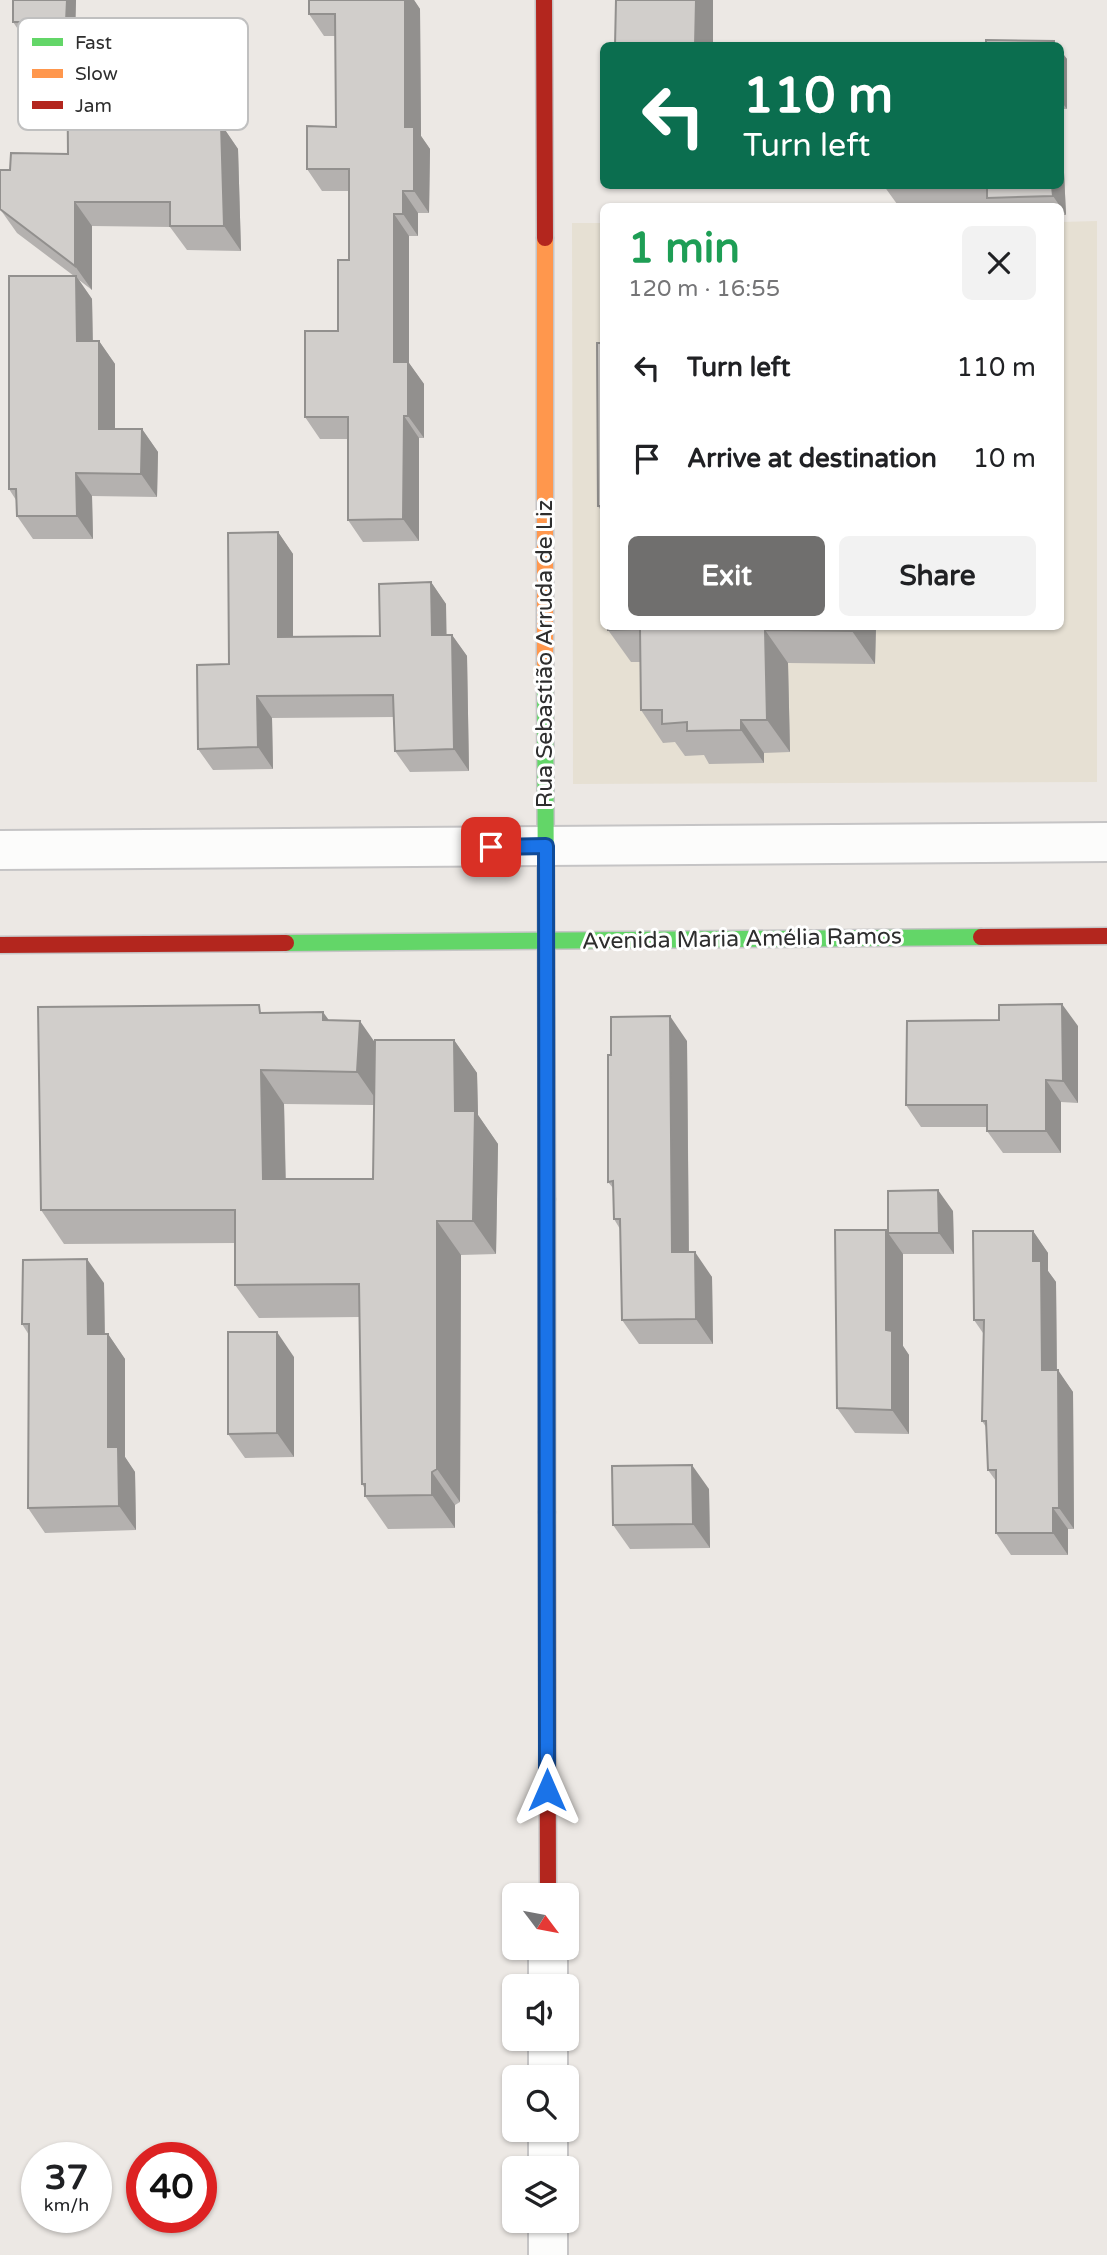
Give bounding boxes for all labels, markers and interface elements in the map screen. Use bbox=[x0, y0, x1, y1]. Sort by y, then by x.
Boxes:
legend bbox=[18, 18, 248, 130]
text: Fast bbox=[75, 32, 112, 54]
text: Slow bbox=[75, 63, 118, 85]
text: 110 m bbox=[743, 67, 893, 126]
icon: left bbox=[628, 70, 719, 161]
text: Jam bbox=[75, 95, 112, 117]
text: Turn left bbox=[743, 127, 870, 165]
text: 1 min bbox=[628, 223, 740, 274]
button: close bbox=[962, 226, 1036, 300]
text: 120 m · 16:55 bbox=[628, 275, 780, 303]
icon: left bbox=[628, 349, 666, 387]
text: Turn left bbox=[687, 352, 790, 383]
text: 110 m bbox=[956, 352, 1036, 383]
icon: arrive bbox=[628, 440, 666, 478]
text: Arrive at destination bbox=[687, 443, 937, 474]
text: 10 m bbox=[973, 443, 1036, 474]
street label: Rua Sebastião Arruda de Liz bbox=[531, 500, 559, 808]
button: Exit bbox=[628, 536, 825, 616]
button: Share bbox=[839, 536, 1036, 616]
pin bbox=[461, 817, 521, 877]
icon: arrive bbox=[472, 828, 510, 866]
street label: Avenida Maria Amélia Ramos bbox=[582, 922, 902, 956]
position arrow bbox=[510, 1753, 584, 1827]
north arrow bbox=[502, 1883, 579, 1960]
map controls bbox=[502, 1883, 579, 2233]
button: sound bbox=[502, 1974, 579, 2051]
button: search bbox=[502, 2065, 579, 2142]
speed limit sign: 40 bbox=[126, 2142, 217, 2233]
button: layers bbox=[502, 2156, 579, 2233]
text: 37 bbox=[45, 2157, 88, 2199]
text: km/h bbox=[44, 2194, 89, 2216]

